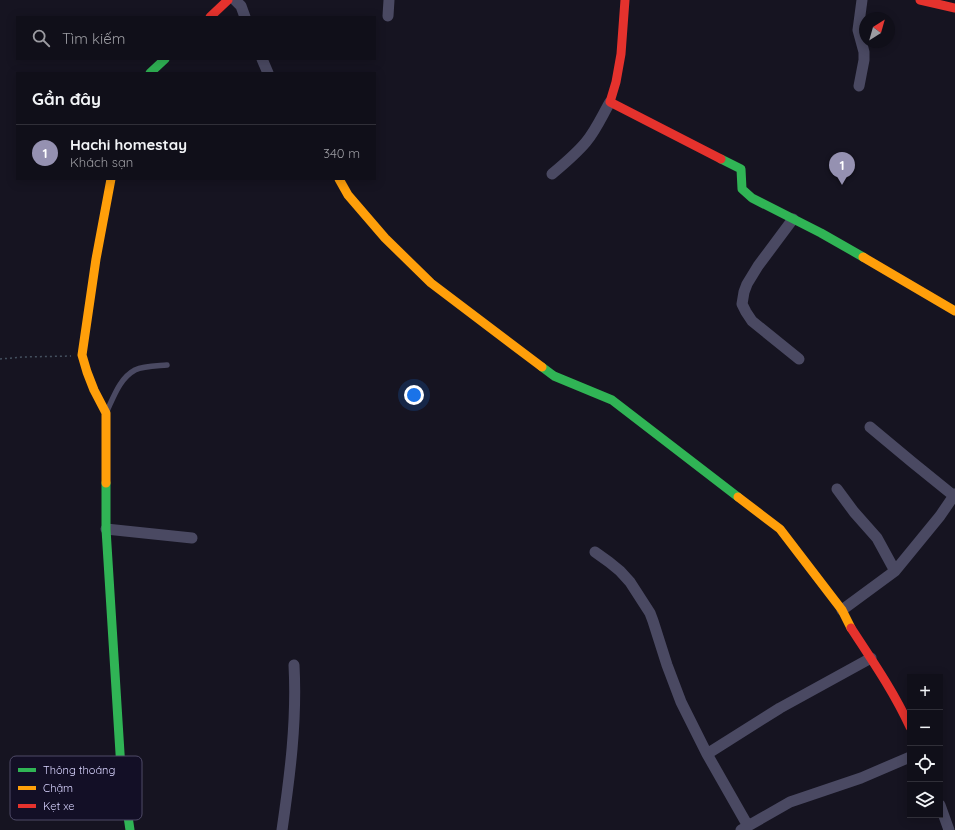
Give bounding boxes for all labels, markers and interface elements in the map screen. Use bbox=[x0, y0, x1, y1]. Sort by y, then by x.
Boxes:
north arrow bbox=[859, 12, 895, 48]
search box bbox=[16, 16, 376, 60]
icon: search bbox=[30, 27, 52, 49]
text: Tìm kiếm bbox=[62, 29, 125, 48]
text: Gần đây bbox=[32, 88, 101, 109]
text: Hachi homestay bbox=[70, 135, 187, 154]
text: 1 bbox=[42, 145, 48, 161]
text: 340 m bbox=[323, 145, 360, 161]
pin: 1 bbox=[829, 152, 855, 185]
text: Khách sạn bbox=[70, 154, 133, 170]
your location bbox=[404, 385, 424, 405]
map controls bbox=[907, 674, 943, 818]
button: + bbox=[907, 674, 943, 710]
button: − bbox=[907, 710, 943, 746]
button: locate bbox=[907, 746, 943, 782]
legend bbox=[10, 756, 142, 820]
text: Thông thoáng bbox=[43, 763, 115, 777]
text: Chậm bbox=[43, 781, 73, 795]
button: layers bbox=[907, 782, 943, 818]
text: Kẹt xe bbox=[43, 799, 75, 813]

